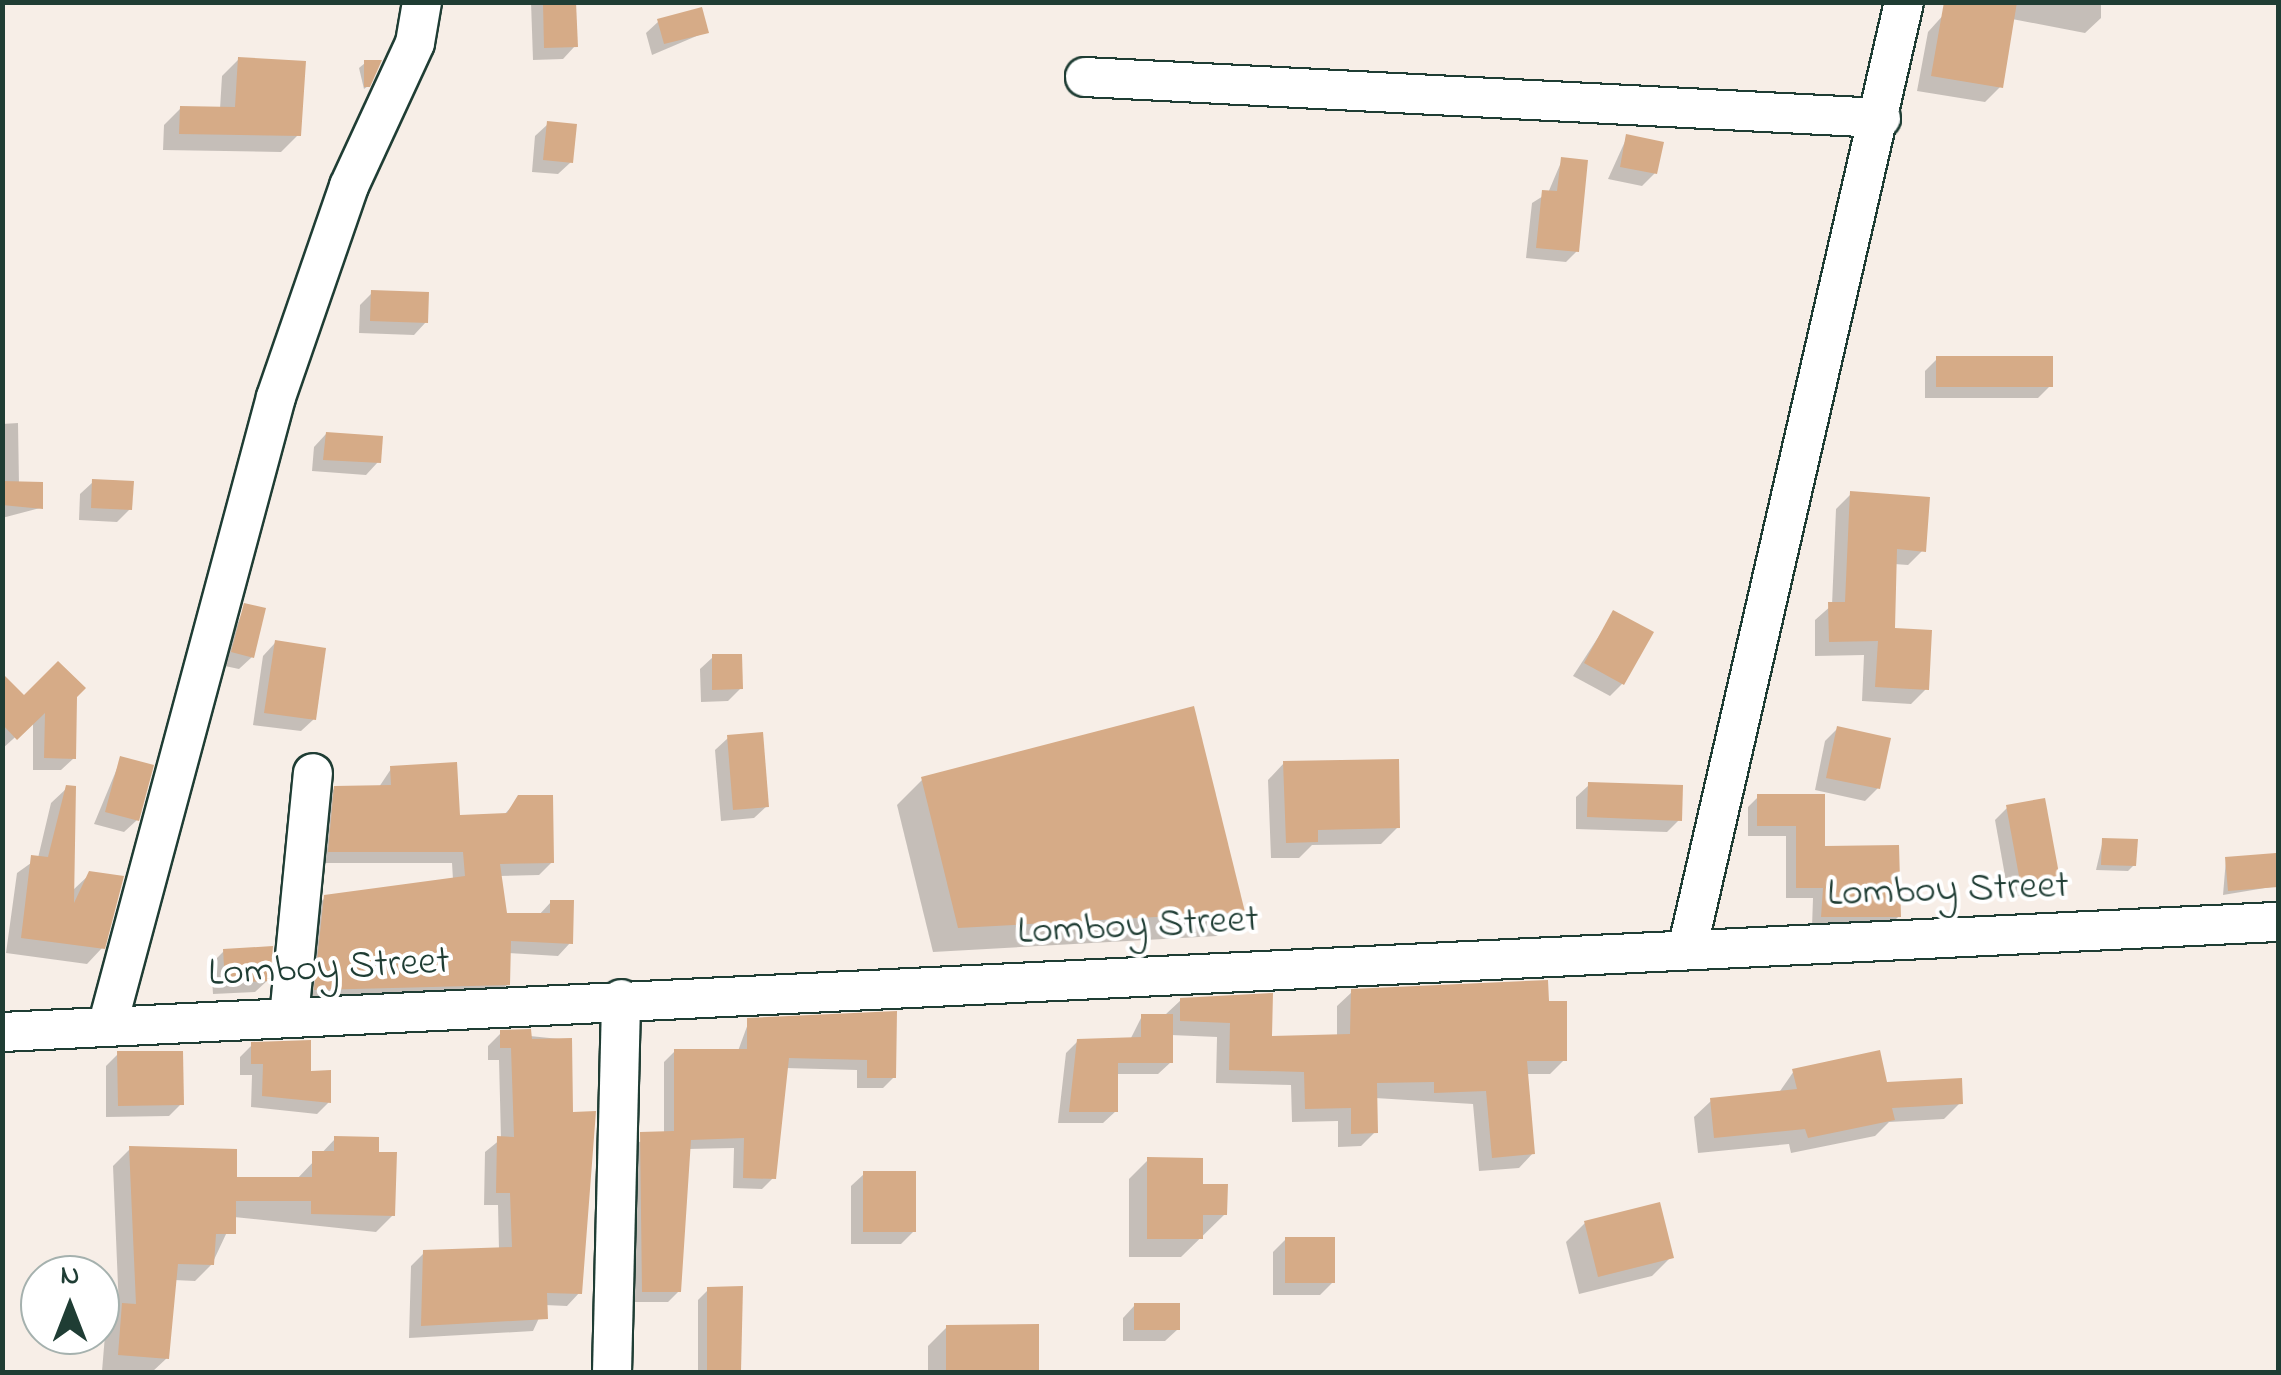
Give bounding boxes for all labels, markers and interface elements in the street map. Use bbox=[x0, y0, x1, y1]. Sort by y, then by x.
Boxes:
street label: Lomboy Street bbox=[1826, 863, 2070, 919]
street label: Lomboy Street bbox=[1016, 897, 1260, 957]
street label: Lomboy Street bbox=[207, 939, 451, 999]
north arrow bbox=[20, 1255, 120, 1355]
text: N bbox=[61, 1256, 79, 1297]

